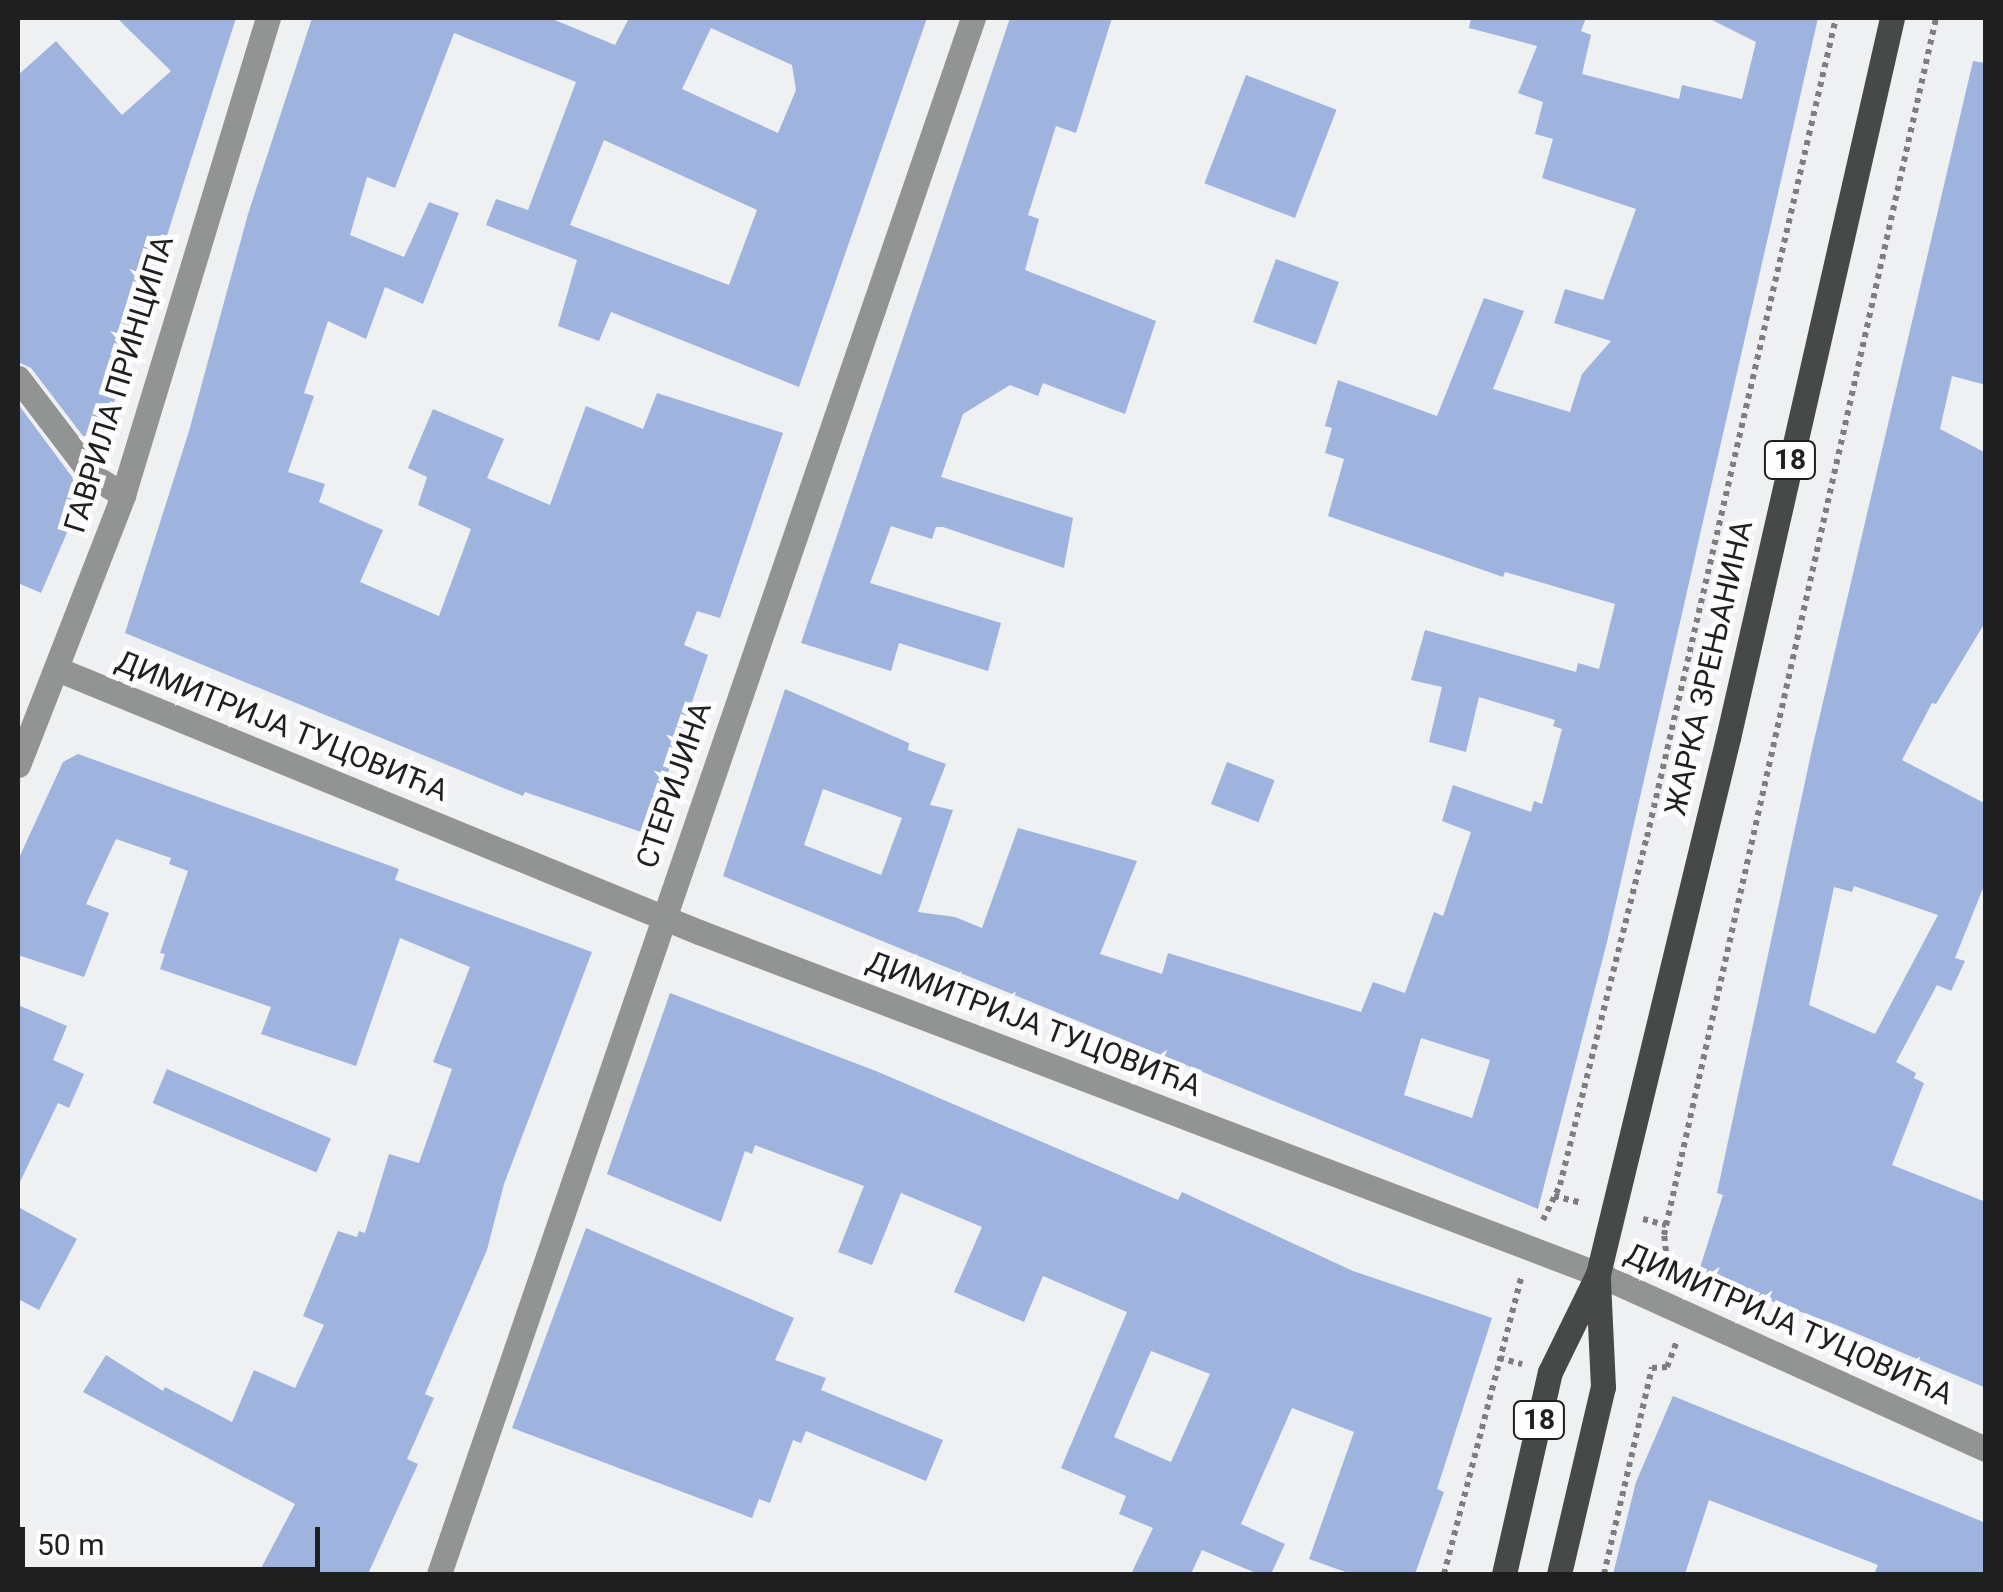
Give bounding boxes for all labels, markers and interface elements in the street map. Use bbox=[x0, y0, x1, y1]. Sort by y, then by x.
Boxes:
street label: ГАВРИЛА ПРИНЦИПА bbox=[57, 231, 181, 537]
road number: 18 bbox=[1762, 437, 1818, 483]
street label: ЖАРКА ЗРЕЊАНИНА bbox=[1658, 517, 1760, 819]
street label: ДИМИТРИЈА ТУЦОВИЋА bbox=[110, 643, 454, 809]
street label: СТЕРИЈИНА bbox=[629, 697, 719, 873]
street label: ДИМИТРИЈА ТУЦОВИЋА bbox=[862, 943, 1206, 1105]
street label: ДИМИТРИЈА ТУЦОВИЋА bbox=[1619, 1235, 1959, 1413]
road number: 18 bbox=[1512, 1397, 1566, 1443]
scale bar bbox=[25, 1507, 325, 1569]
text: 50 m bbox=[37, 1527, 104, 1562]

